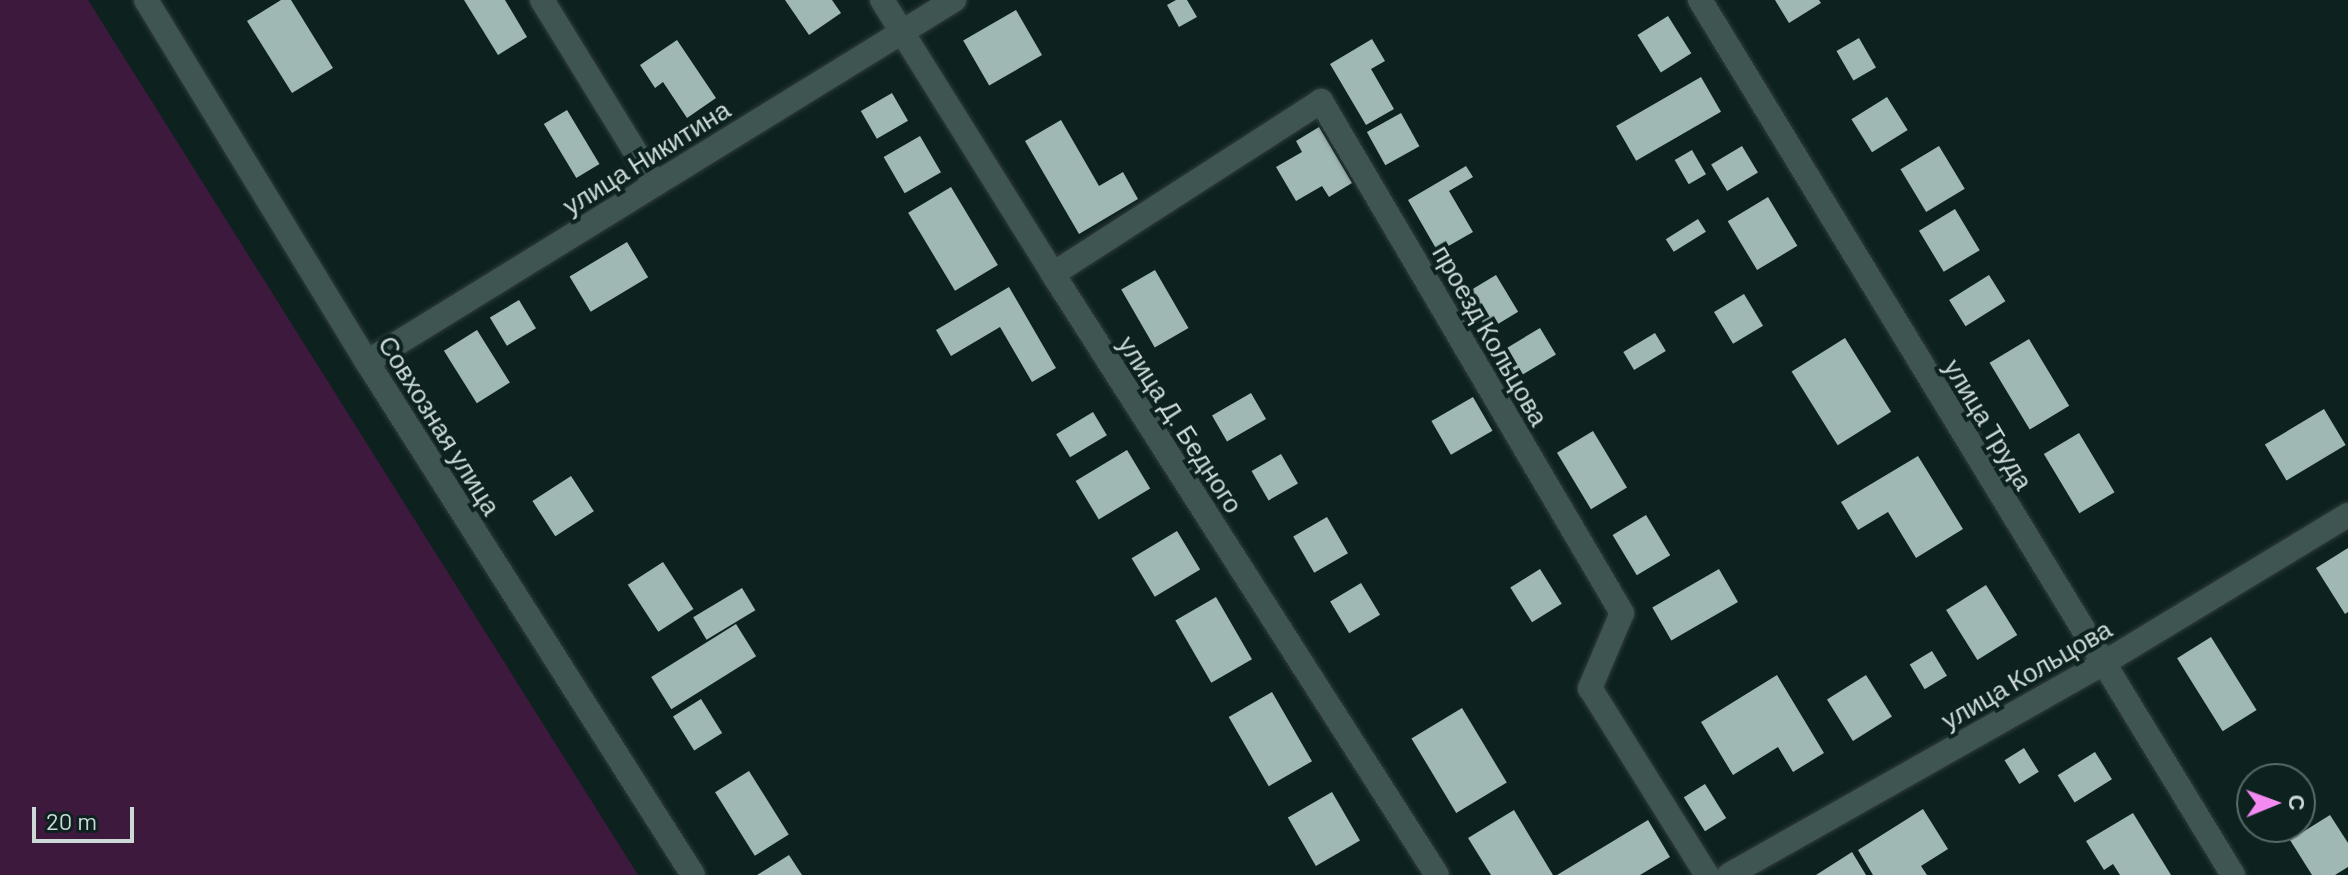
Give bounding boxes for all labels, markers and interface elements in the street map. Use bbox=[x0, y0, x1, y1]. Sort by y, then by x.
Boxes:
street label: улица Никитина bbox=[557, 93, 735, 221]
street label: проезд Кольцова bbox=[1427, 239, 1555, 431]
street label: Совхозная улица bbox=[372, 330, 508, 520]
street label: улица Д. Бедного bbox=[1112, 330, 1250, 518]
street label: улица Труда bbox=[1938, 353, 2040, 495]
street label: улица Кольцова bbox=[1935, 613, 2117, 735]
north arrow bbox=[2236, 763, 2316, 843]
scale bar bbox=[36, 791, 138, 841]
text: С bbox=[2285, 794, 2311, 811]
text: 20 m bbox=[46, 806, 97, 835]

